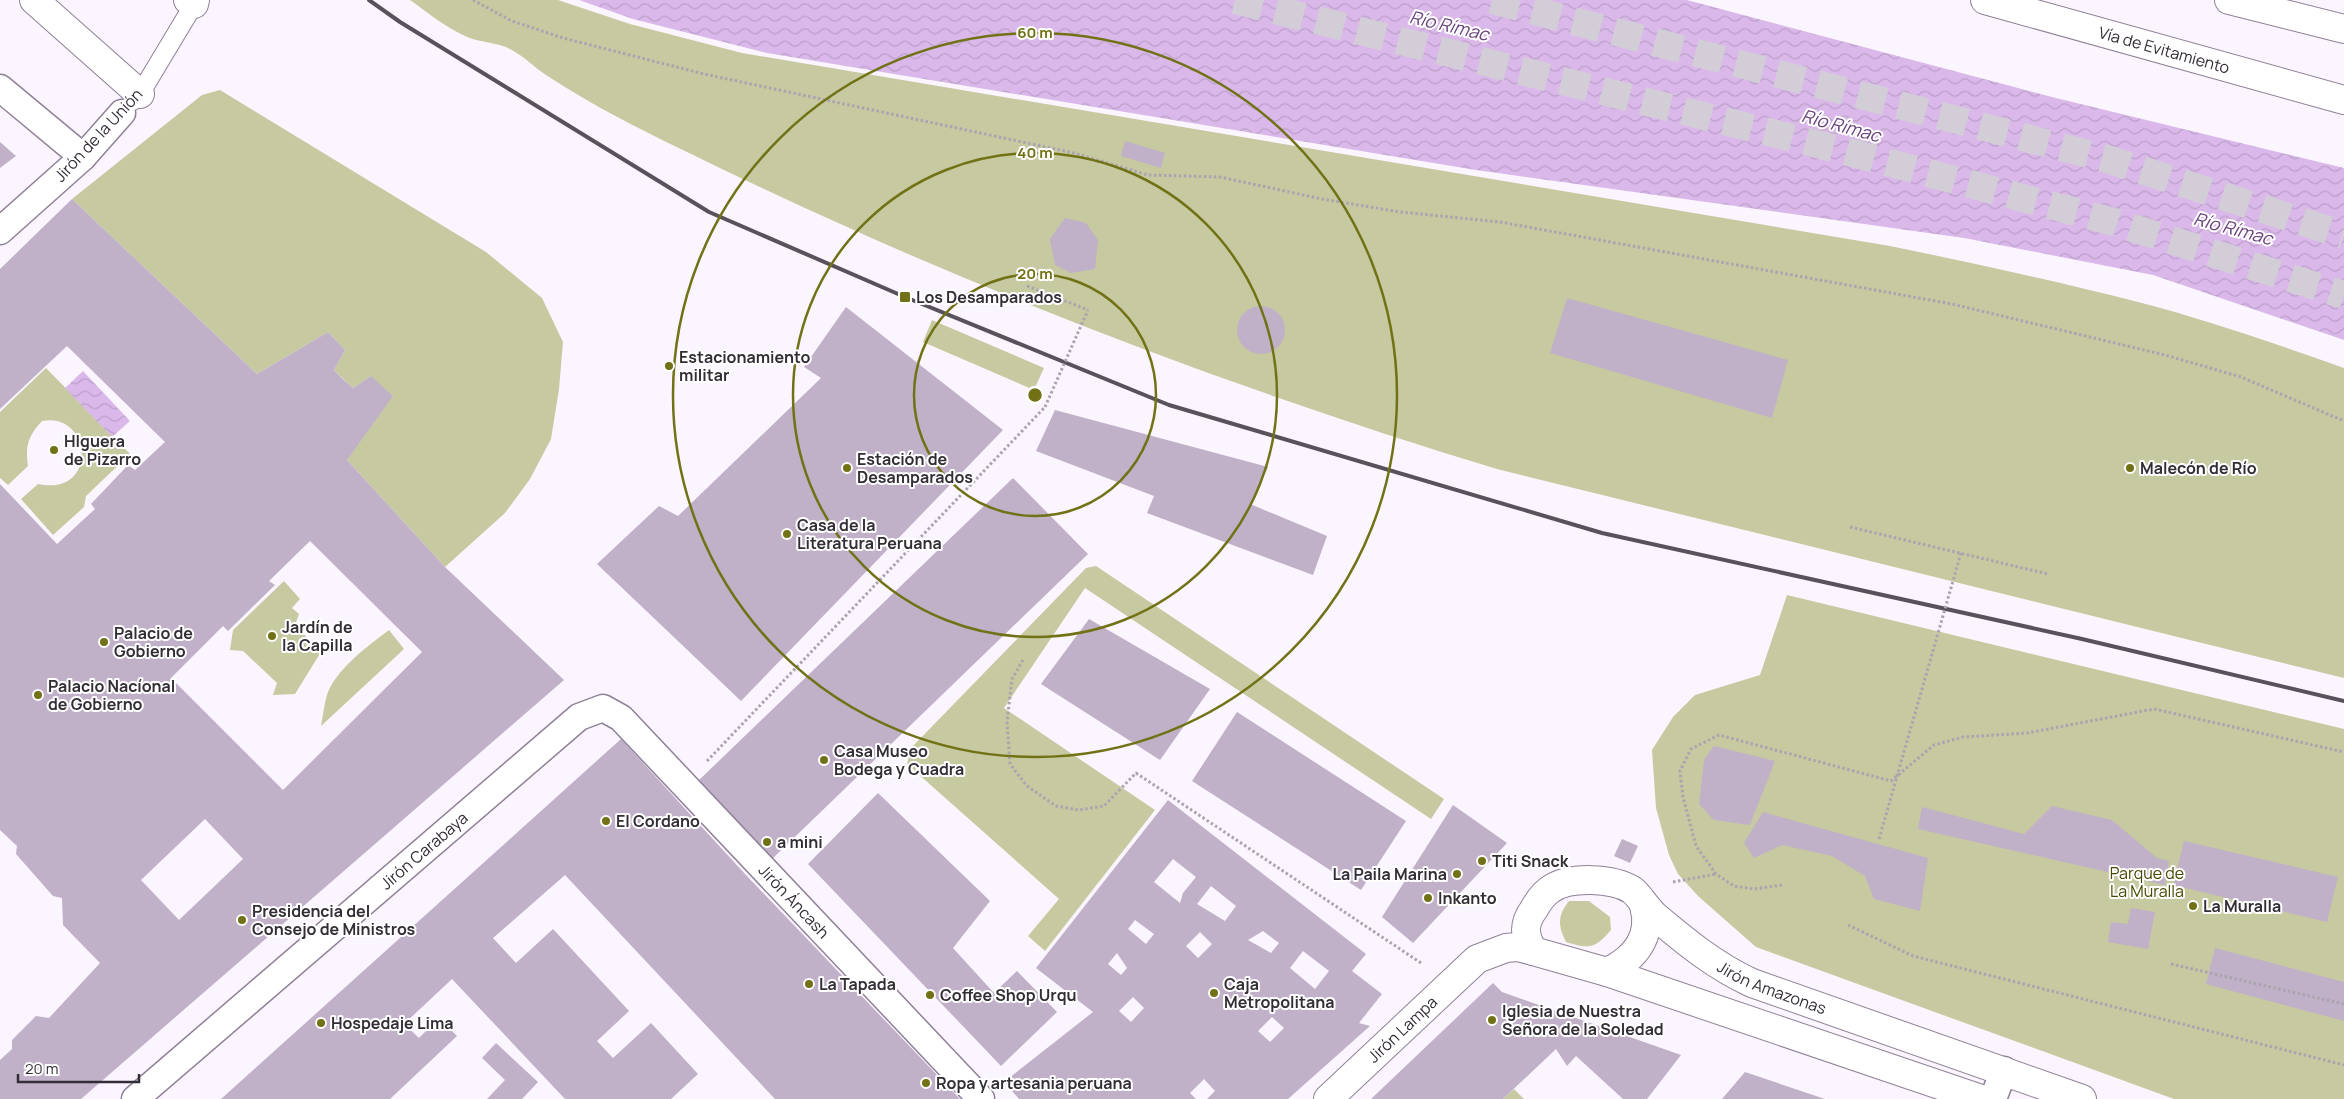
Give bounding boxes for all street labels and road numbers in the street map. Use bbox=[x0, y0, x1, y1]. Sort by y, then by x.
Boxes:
street label: Vía de Evitamiento bbox=[2096, 21, 2232, 79]
street label: Jirón de la Unión bbox=[49, 84, 147, 186]
street label: Jirón Carabaya bbox=[375, 807, 472, 894]
street label: Jirón Áncash bbox=[754, 859, 834, 943]
street label: Jirón Amazonas bbox=[1713, 956, 1829, 1019]
street label: Jirón Lampa bbox=[1363, 991, 1442, 1067]

